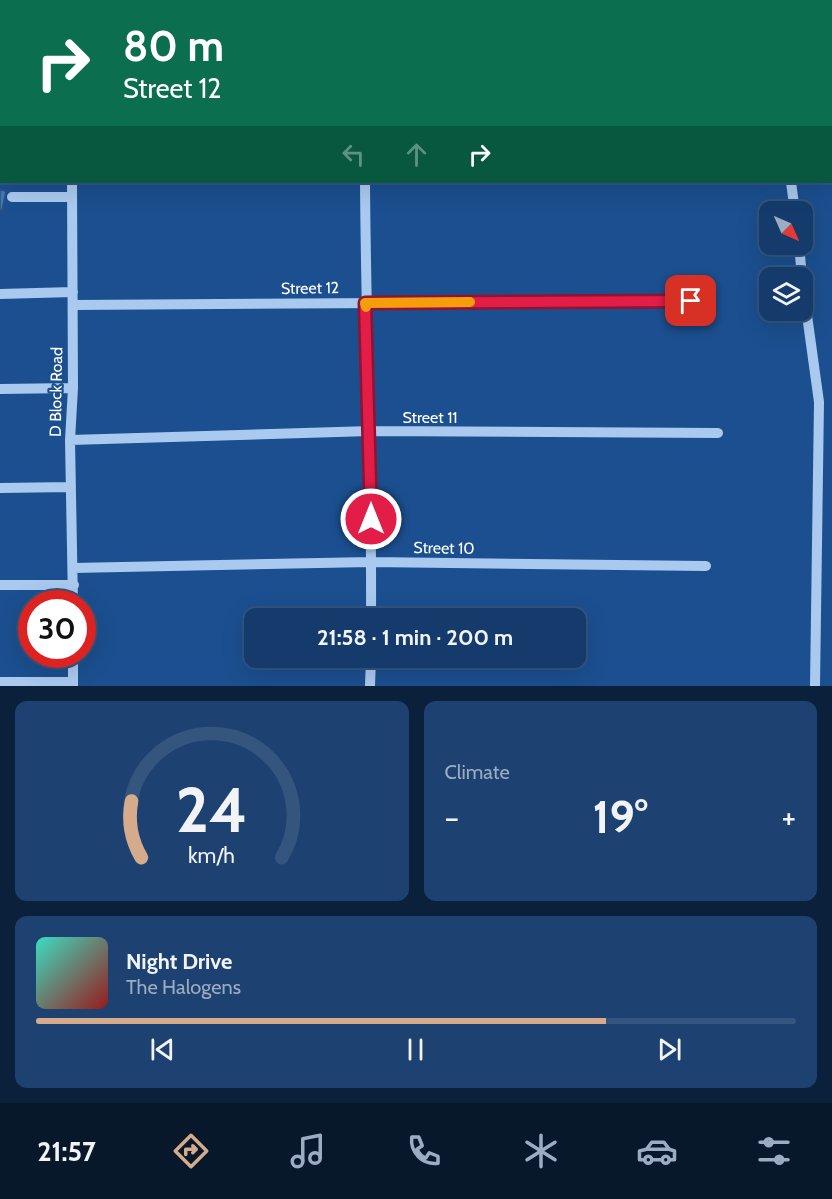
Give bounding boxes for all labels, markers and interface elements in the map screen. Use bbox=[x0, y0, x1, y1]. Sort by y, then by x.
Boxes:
text: 80 m bbox=[123, 20, 224, 72]
icon: right bbox=[24, 24, 102, 102]
text: Street 12 bbox=[123, 72, 221, 105]
icon: left bbox=[337, 138, 370, 171]
icon: ahead bbox=[400, 138, 433, 171]
icon: right bbox=[463, 138, 496, 171]
north arrow bbox=[759, 201, 813, 255]
map controls bbox=[759, 201, 813, 321]
button: layers bbox=[759, 267, 813, 321]
pin bbox=[665, 275, 716, 326]
street label: Street 12 bbox=[281, 278, 339, 298]
icon: arrive bbox=[674, 284, 707, 317]
street label: D Block Road bbox=[46, 347, 66, 437]
street label: Street 11 bbox=[402, 408, 458, 427]
position arrow bbox=[339, 487, 403, 551]
street label: Street 10 bbox=[413, 538, 475, 558]
speed limit sign: 30 bbox=[18, 590, 96, 668]
text: 21:58 · 1 min · 200 m bbox=[317, 624, 513, 651]
text: Climate bbox=[445, 760, 510, 784]
text: 24 bbox=[176, 772, 248, 848]
text: 19° bbox=[593, 790, 648, 844]
text: − bbox=[445, 797, 459, 837]
text: + bbox=[781, 797, 796, 837]
text: km/h bbox=[188, 842, 235, 868]
text: Night Drive bbox=[126, 948, 232, 975]
text: The Halogens bbox=[126, 975, 241, 999]
icon: previous bbox=[146, 1033, 179, 1066]
icon: pause bbox=[399, 1033, 432, 1066]
icon: next bbox=[653, 1033, 686, 1066]
icon: directions bbox=[170, 1130, 212, 1172]
icon: music bbox=[287, 1130, 329, 1172]
icon: phone bbox=[403, 1130, 445, 1172]
icon: climate bbox=[520, 1130, 562, 1172]
icon: car bbox=[636, 1130, 678, 1172]
icon: filters bbox=[753, 1130, 795, 1172]
text: 21:57 bbox=[37, 1135, 96, 1168]

